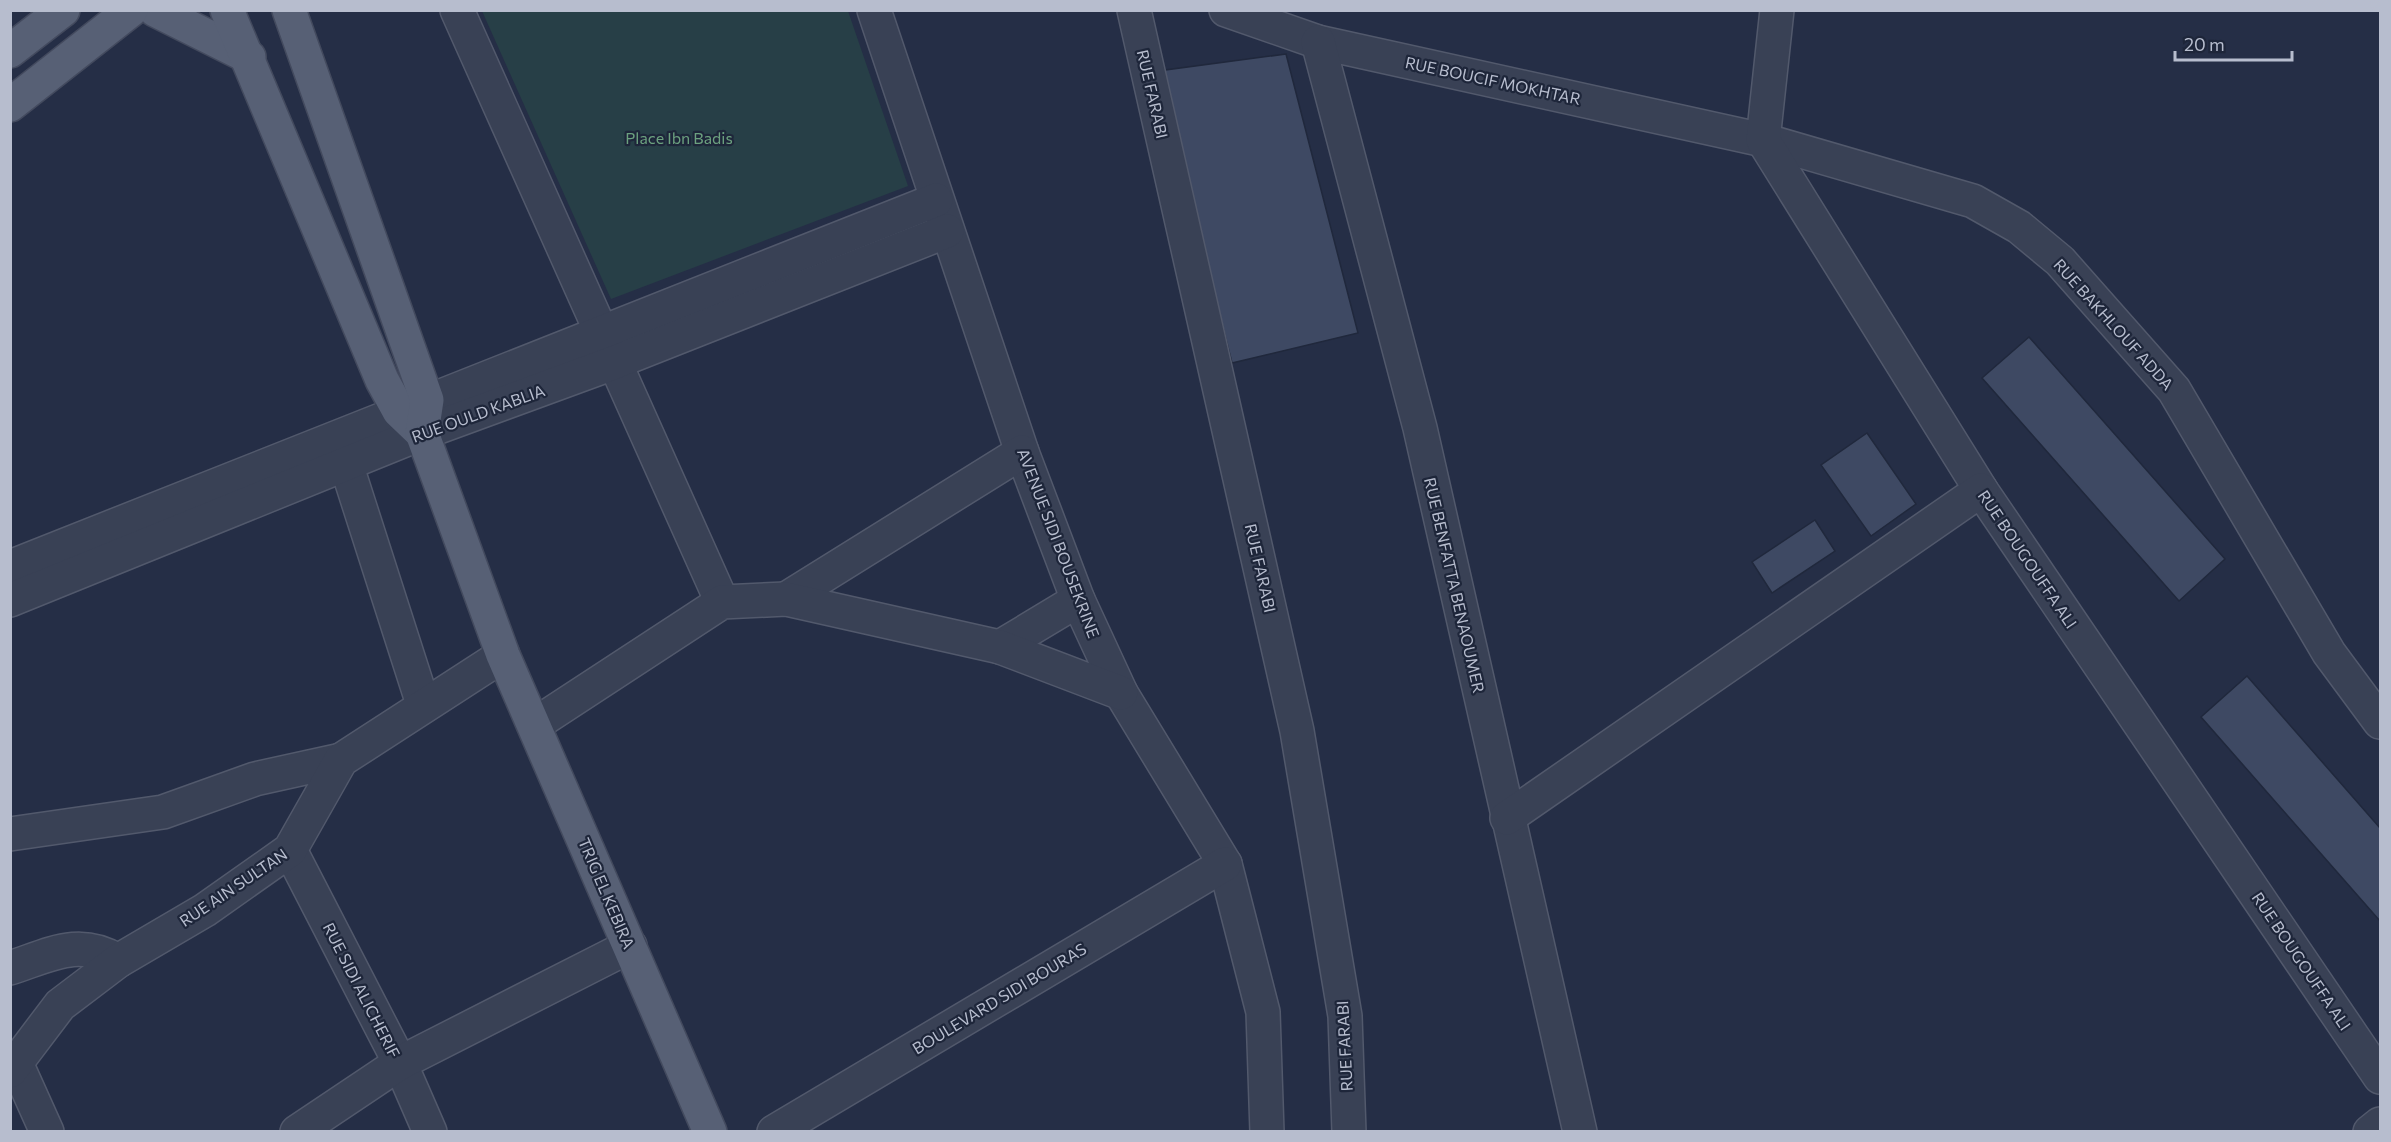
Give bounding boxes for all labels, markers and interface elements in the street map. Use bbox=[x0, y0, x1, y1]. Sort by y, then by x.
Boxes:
scale bar bbox=[2175, 24, 2292, 62]
text: 20 m bbox=[2184, 33, 2225, 55]
street label: RUE FARABI bbox=[1134, 48, 1172, 140]
street label: RUE BOUCIF MOKHTAR bbox=[1404, 52, 1583, 108]
park label: Place Ibn Badis bbox=[625, 128, 733, 147]
street label: RUE BAKHLOUF ADDA bbox=[2050, 255, 2178, 393]
street label: RUE OULD KABLIA bbox=[409, 380, 547, 446]
street label: AVENUE SIDI BOUSEKRINE bbox=[1014, 446, 1104, 640]
street label: RUE BENFATTA BENAOUMER bbox=[1421, 475, 1489, 695]
street label: RUE BOUGOUFFA ALI bbox=[1975, 486, 2081, 632]
street label: RUE FARABI bbox=[1242, 522, 1280, 614]
street label: TRIG EL KEBIRA bbox=[575, 835, 639, 951]
street label: RUE AIN SULTAN bbox=[175, 844, 291, 930]
street label: RUE BOUGOUFFA ALI bbox=[2249, 888, 2355, 1034]
street label: RUE SIDI ALICHERIF bbox=[320, 919, 404, 1061]
street label: BOULEVARD SIDI BOURAS bbox=[909, 938, 1089, 1058]
street label: RUE FARABI bbox=[1332, 1000, 1356, 1092]

